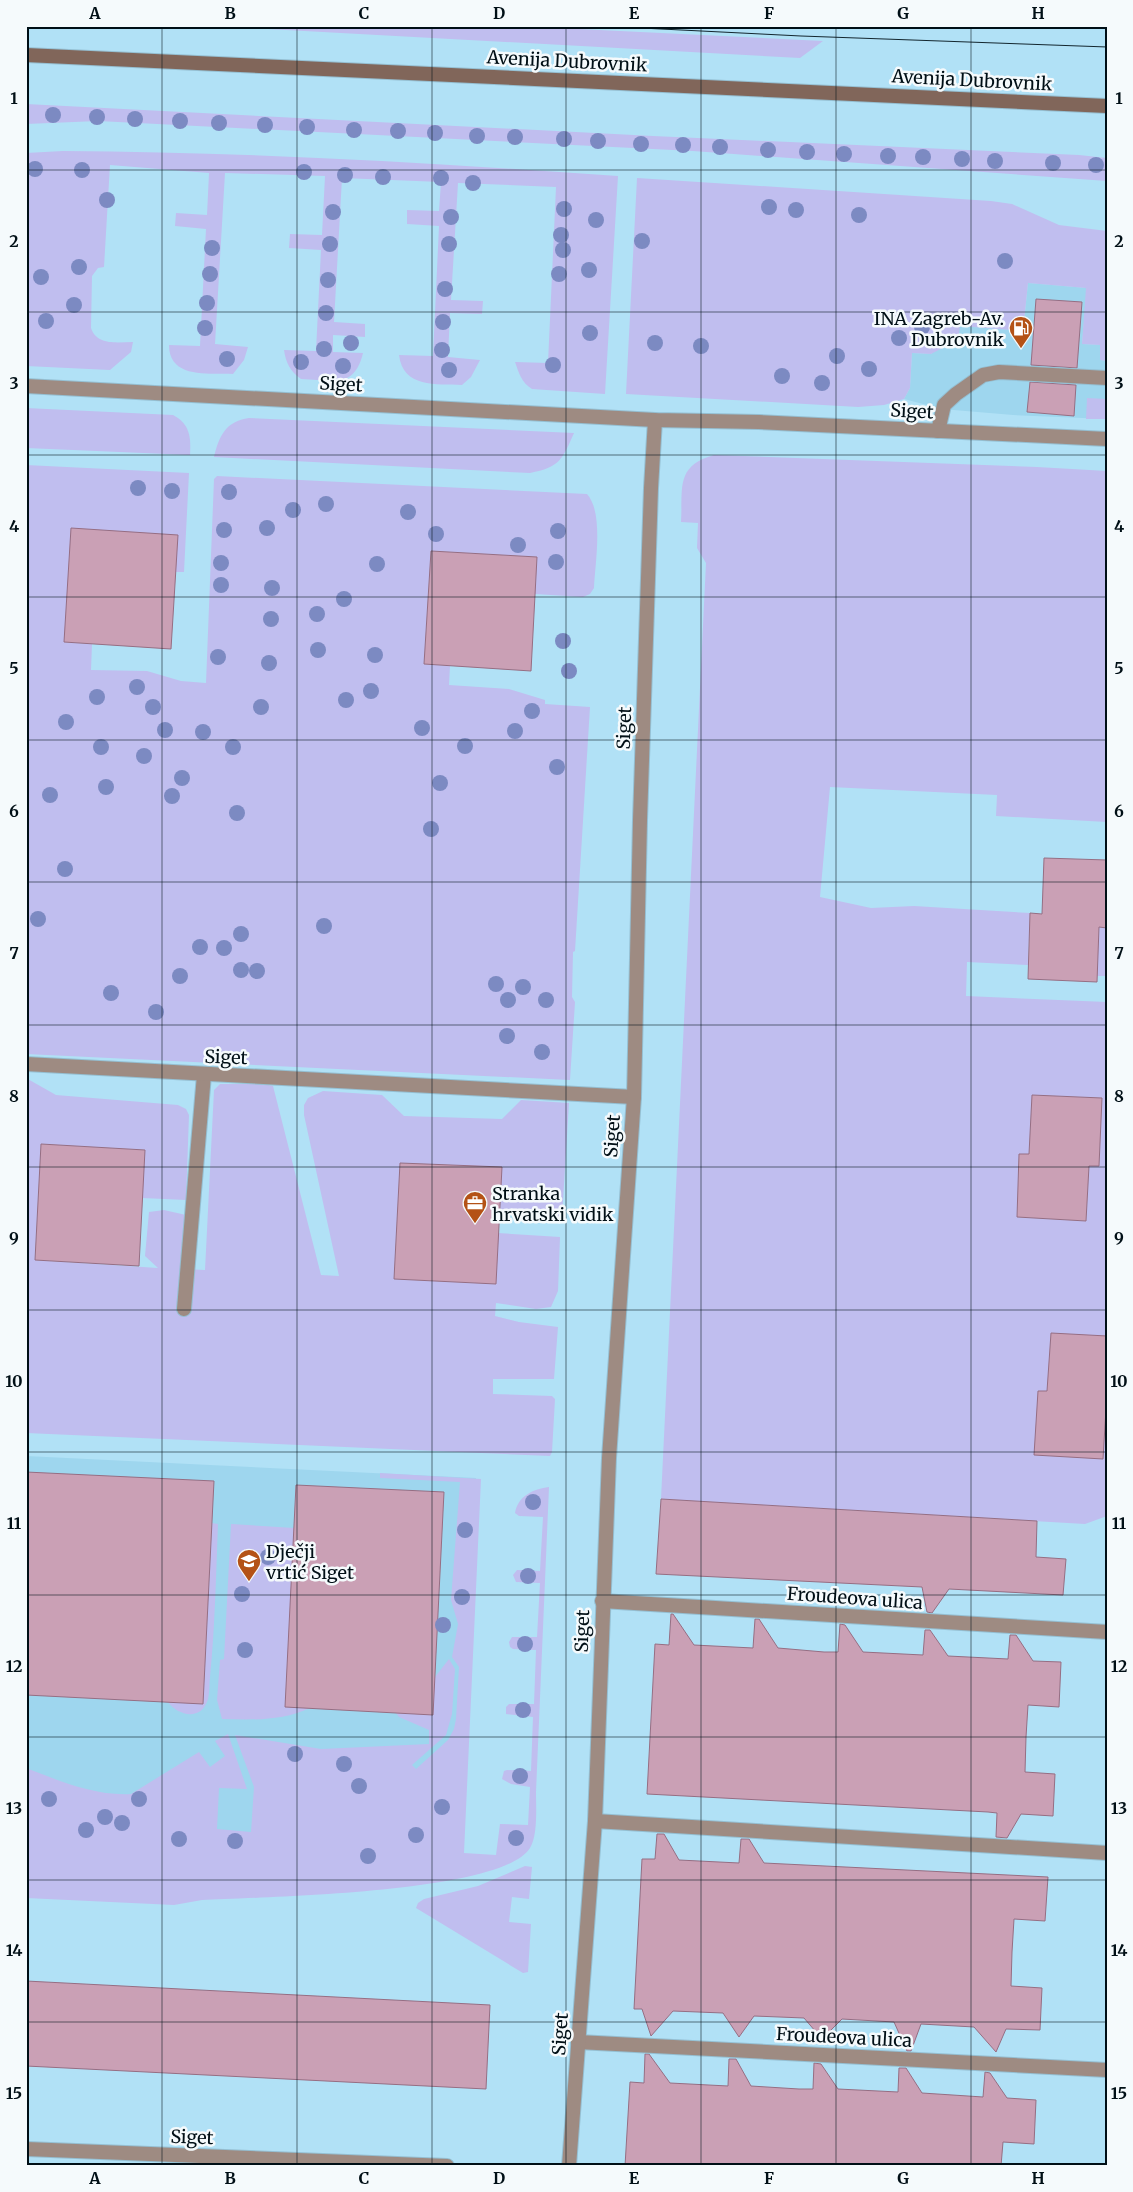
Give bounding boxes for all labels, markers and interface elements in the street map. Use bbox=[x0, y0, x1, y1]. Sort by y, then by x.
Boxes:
text: A bbox=[88, 3, 101, 23]
text: B bbox=[224, 3, 236, 23]
text: C bbox=[359, 3, 369, 23]
text: D bbox=[493, 3, 505, 23]
text: E bbox=[629, 3, 640, 23]
text: F bbox=[764, 3, 774, 23]
text: G bbox=[897, 3, 909, 23]
text: H bbox=[1031, 3, 1045, 23]
street label: Avenija Dubrovnik bbox=[485, 45, 648, 77]
street label: Avenija Dubrovnik bbox=[890, 64, 1053, 96]
text: 1 bbox=[10, 88, 18, 108]
text: 1 bbox=[1115, 88, 1123, 108]
text: 2 bbox=[9, 231, 19, 251]
text: 2 bbox=[1114, 231, 1124, 251]
place label: INA Zagreb-Av. Dubrovnik bbox=[874, 307, 1005, 351]
fuel station icon: INA Zagreb-Av. Dubrovnik bbox=[1008, 315, 1034, 349]
street label: Siget bbox=[319, 371, 363, 397]
text: 3 bbox=[9, 373, 19, 393]
text: 3 bbox=[1114, 373, 1124, 393]
street label: Siget bbox=[890, 398, 934, 424]
text: 4 bbox=[9, 516, 19, 536]
text: 4 bbox=[1114, 516, 1124, 536]
text: 5 bbox=[9, 658, 19, 678]
text: 5 bbox=[1114, 658, 1124, 678]
street label: Siget bbox=[612, 706, 636, 750]
text: 6 bbox=[9, 801, 19, 821]
text: 6 bbox=[1114, 801, 1124, 821]
text: 7 bbox=[9, 943, 19, 963]
text: 7 bbox=[1114, 943, 1124, 963]
street label: Siget bbox=[204, 1045, 248, 1069]
text: 8 bbox=[9, 1086, 19, 1106]
text: 8 bbox=[1114, 1086, 1124, 1106]
street label: Siget bbox=[599, 1114, 625, 1158]
place label: Stranka hrvatski vidik bbox=[492, 1182, 614, 1226]
office icon: Stranka hrvatski vidik bbox=[462, 1190, 488, 1224]
text: 9 bbox=[9, 1228, 19, 1248]
text: 9 bbox=[1114, 1228, 1124, 1248]
text: 10 bbox=[5, 1371, 23, 1391]
text: 10 bbox=[1110, 1371, 1128, 1391]
text: 11 bbox=[7, 1513, 22, 1533]
text: 11 bbox=[1112, 1513, 1127, 1533]
place label: Dječji vrtić Siget bbox=[265, 1540, 354, 1584]
school or university icon: Dječji vrtić Siget bbox=[236, 1548, 262, 1582]
street label: Froudeova ulica bbox=[786, 1582, 924, 1614]
street label: Siget bbox=[570, 1609, 594, 1653]
text: 12 bbox=[6, 1656, 22, 1676]
text: 12 bbox=[1111, 1656, 1127, 1676]
text: 13 bbox=[6, 1798, 22, 1818]
text: 13 bbox=[1111, 1798, 1127, 1818]
text: 14 bbox=[6, 1940, 22, 1960]
text: 14 bbox=[1111, 1940, 1127, 1960]
street label: Siget bbox=[547, 2012, 573, 2056]
street label: Froudeova ulica bbox=[775, 2022, 913, 2052]
text: 15 bbox=[6, 2083, 22, 2103]
text: 15 bbox=[1111, 2083, 1127, 2103]
street label: Siget bbox=[170, 2125, 214, 2149]
text: A bbox=[88, 2168, 101, 2188]
text: B bbox=[224, 2168, 236, 2188]
text: C bbox=[359, 2168, 369, 2188]
text: D bbox=[493, 2168, 505, 2188]
text: E bbox=[629, 2168, 640, 2188]
text: F bbox=[764, 2168, 774, 2188]
text: G bbox=[897, 2168, 909, 2188]
text: H bbox=[1031, 2168, 1045, 2188]

